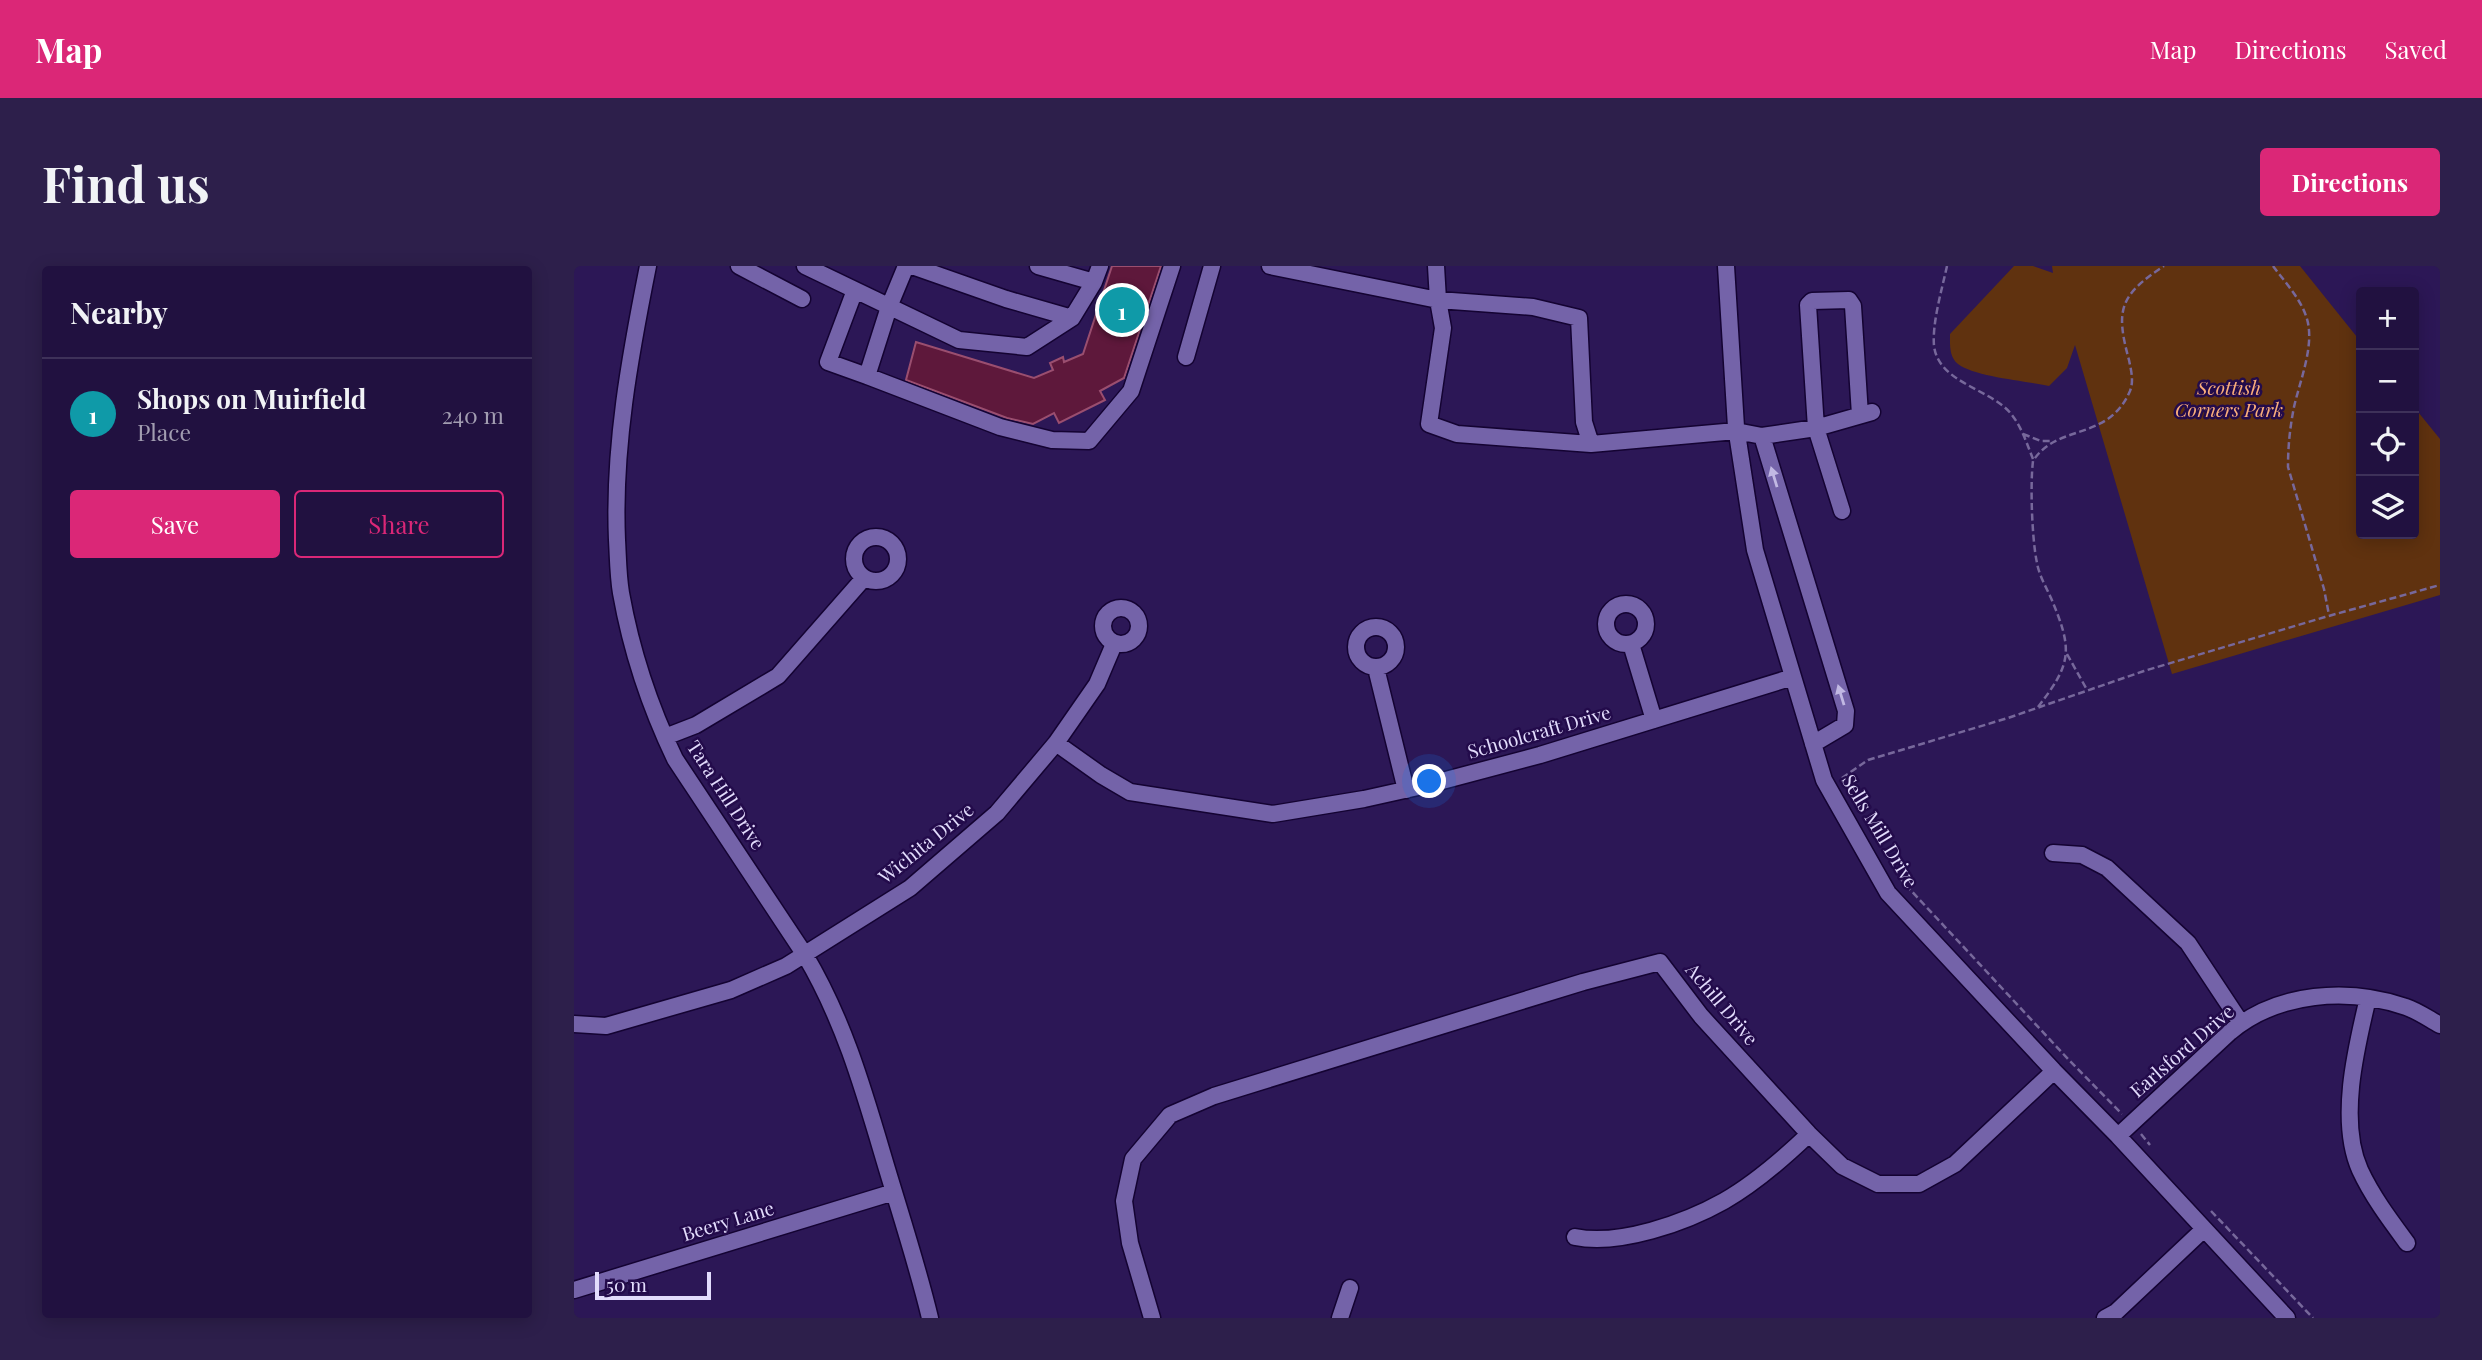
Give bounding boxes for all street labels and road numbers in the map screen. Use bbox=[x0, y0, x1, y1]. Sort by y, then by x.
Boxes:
street label: Schoolcraft Drive bbox=[1464, 698, 1613, 764]
street label: Tara Hill Drive bbox=[682, 735, 772, 854]
street label: Sells Mill Drive bbox=[1837, 769, 1925, 892]
street label: Wichita Drive bbox=[872, 796, 978, 889]
street label: Achill Drive bbox=[1680, 956, 1765, 1050]
street label: Earlsford Drive bbox=[2124, 998, 2239, 1103]
street label: Beery Lane bbox=[679, 1194, 777, 1246]

